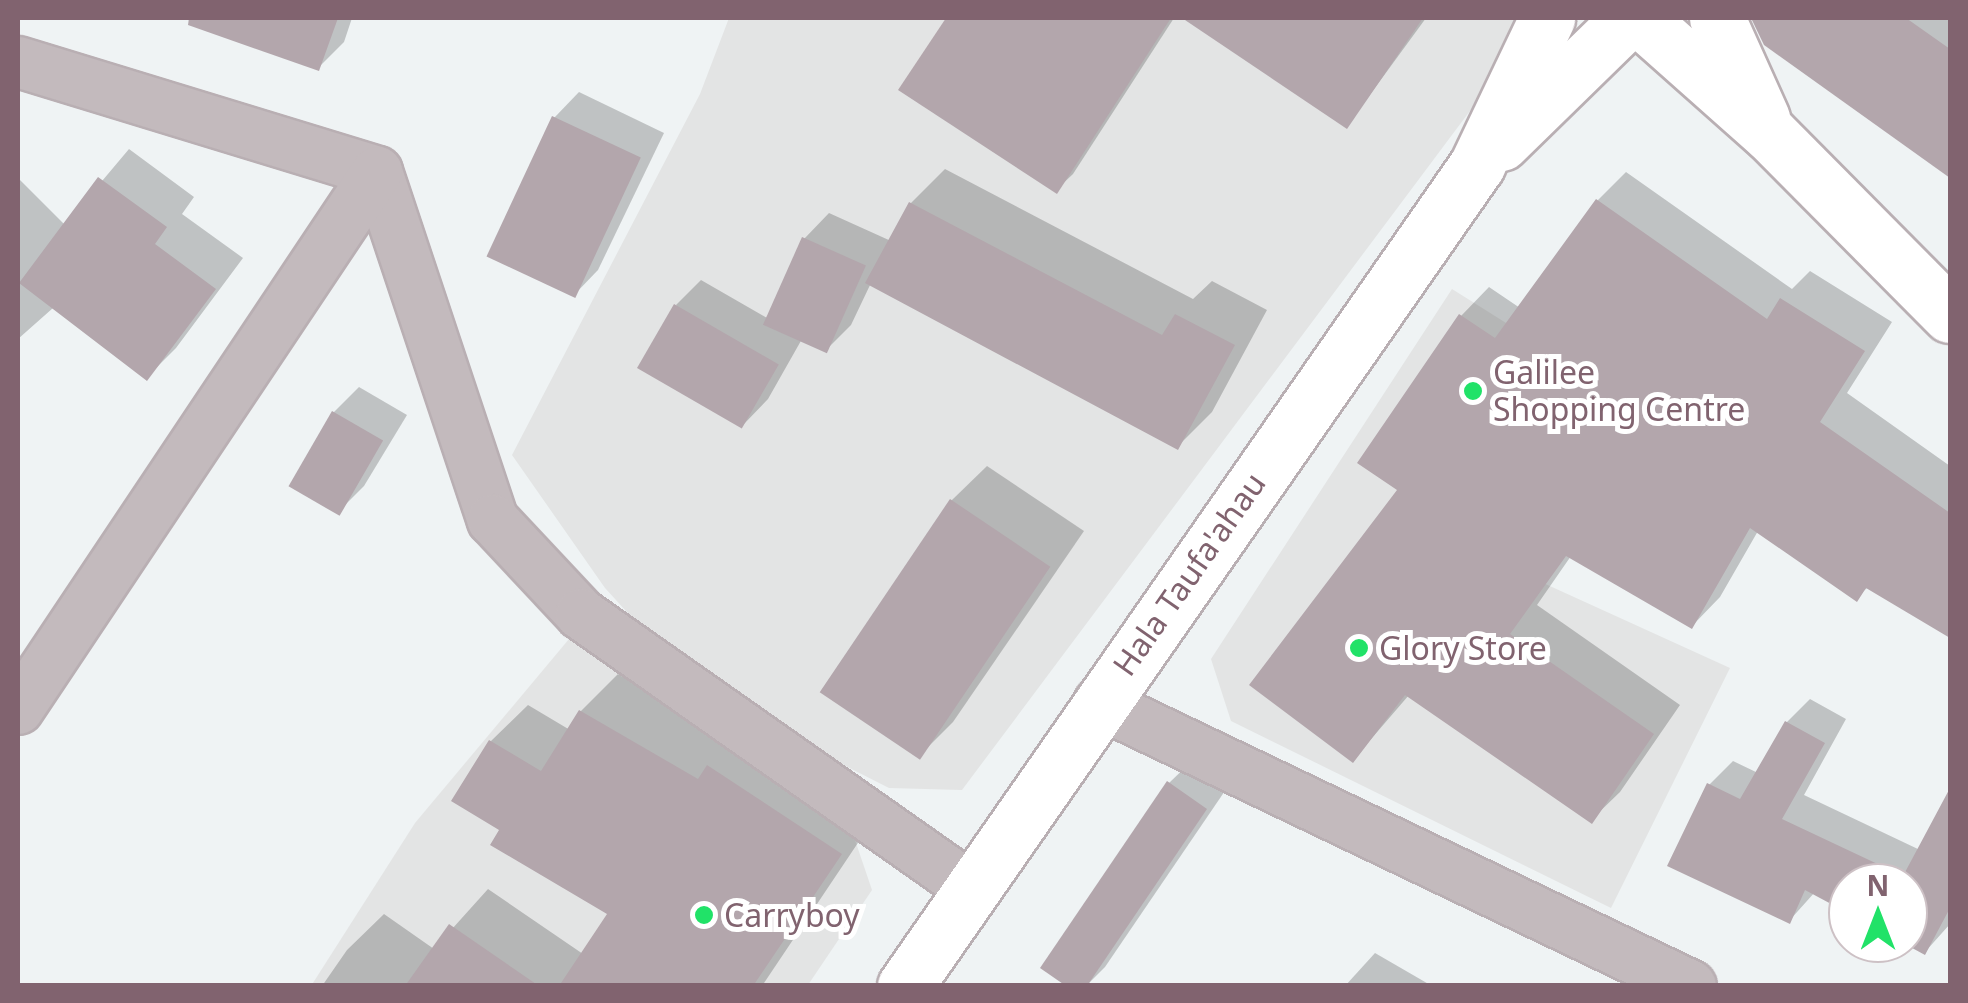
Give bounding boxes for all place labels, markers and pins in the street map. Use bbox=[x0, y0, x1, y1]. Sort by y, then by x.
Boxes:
place label: Galilee Shopping Centre bbox=[1493, 354, 1745, 429]
marker: Galilee Shopping Centre bbox=[1462, 380, 1484, 402]
place label: Glory Store bbox=[1379, 629, 1547, 667]
marker: Glory Store bbox=[1348, 637, 1370, 659]
place label: Carryboy bbox=[724, 896, 860, 934]
marker: Carryboy bbox=[693, 904, 715, 926]

